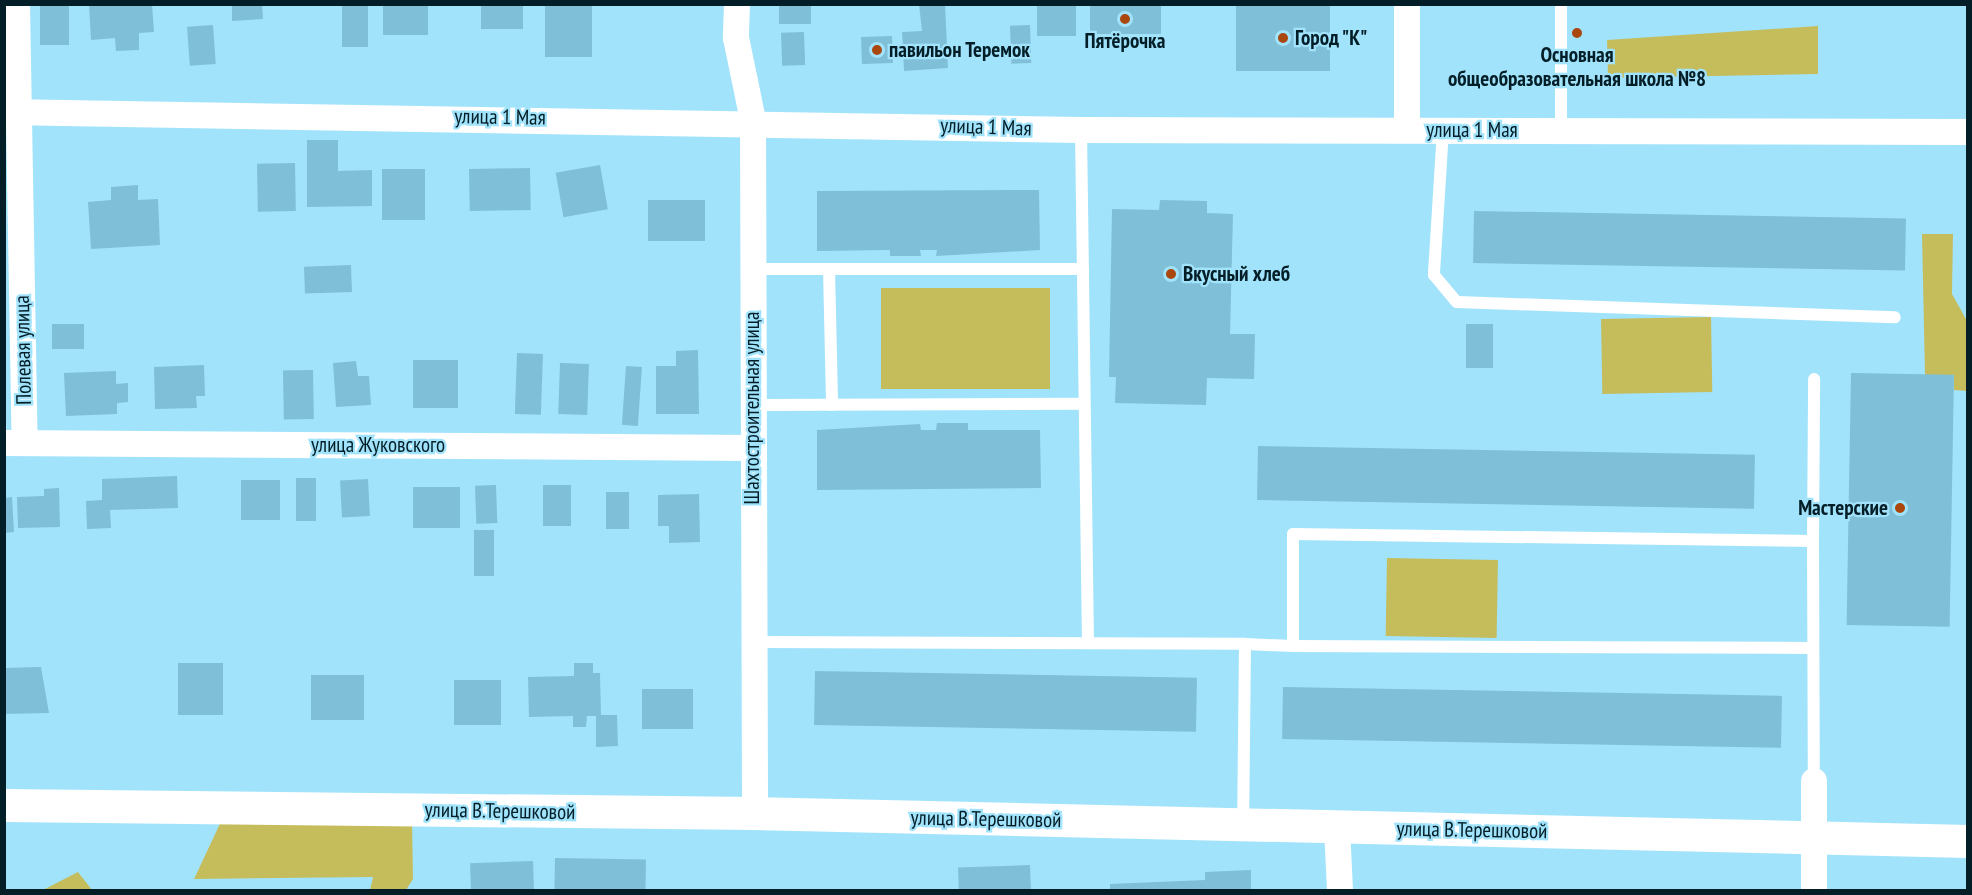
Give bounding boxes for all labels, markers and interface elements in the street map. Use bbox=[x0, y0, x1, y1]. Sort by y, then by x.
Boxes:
marker: Пятёрочка bbox=[1118, 12, 1132, 26]
place label: Город "К" bbox=[1295, 25, 1369, 51]
marker: Основная общеобразовательная школа №8 bbox=[1570, 26, 1584, 40]
place label: Пятёрочка bbox=[1085, 28, 1165, 54]
marker: Город "К" bbox=[1276, 31, 1290, 45]
place label: павильон Теремок bbox=[889, 37, 1031, 63]
place label: Основная общеобразовательная школа №8 bbox=[1448, 42, 1706, 92]
marker: павильон Теремок bbox=[870, 43, 884, 57]
street label: улица 1 Мая bbox=[454, 104, 546, 130]
street label: улица 1 Мая bbox=[940, 113, 1032, 141]
street label: улица 1 Мая bbox=[1426, 117, 1518, 143]
place label: Вкусный хлеб bbox=[1183, 261, 1290, 287]
marker: Вкусный хлеб bbox=[1164, 267, 1178, 281]
street label: Полевая улица bbox=[9, 295, 37, 405]
street label: Шахтостроительная улица bbox=[739, 311, 765, 505]
street label: улица Жуковского bbox=[311, 432, 445, 458]
place label: Мастерские bbox=[1798, 495, 1888, 521]
marker: Мастерские bbox=[1893, 501, 1907, 515]
street label: улица В.Терешковой bbox=[424, 797, 576, 825]
street label: улица В.Терешковой bbox=[910, 805, 1062, 833]
street label: улица В.Терешковой bbox=[1396, 816, 1548, 844]

